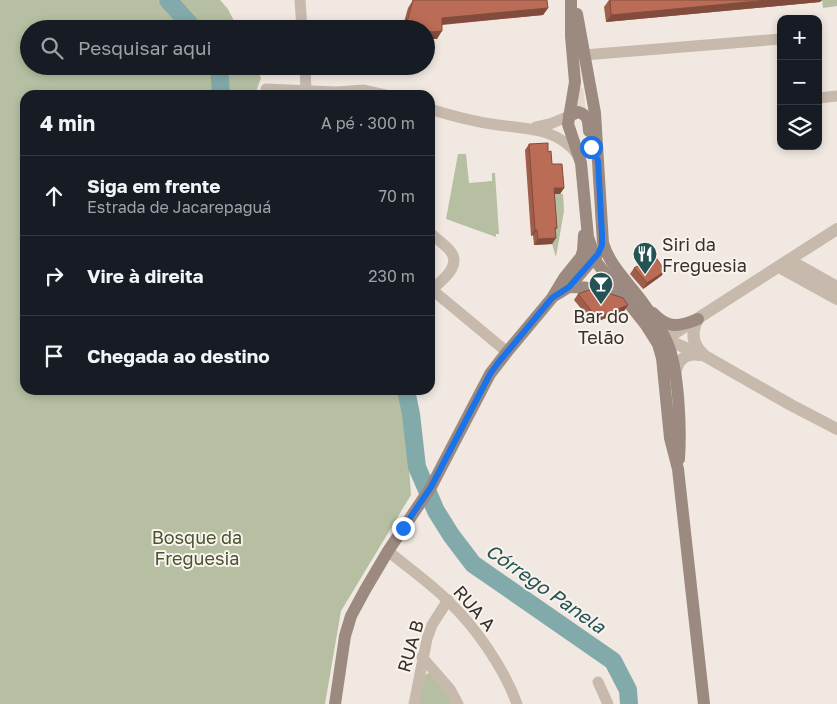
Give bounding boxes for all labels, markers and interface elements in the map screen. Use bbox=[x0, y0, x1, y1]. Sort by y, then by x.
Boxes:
map controls bbox=[777, 15, 822, 150]
button: + bbox=[777, 15, 822, 60]
search box bbox=[20, 20, 435, 75]
icon: search bbox=[38, 34, 66, 62]
text: Pesquisar aqui bbox=[78, 36, 212, 59]
button: − bbox=[777, 60, 822, 105]
button: layers bbox=[777, 105, 822, 150]
text: 4 min bbox=[40, 110, 95, 136]
text: A pé · 300 m bbox=[321, 113, 415, 133]
route start bbox=[580, 136, 603, 159]
text: Siga em frente bbox=[87, 174, 221, 197]
icon: ahead bbox=[40, 182, 68, 210]
text: 70 m bbox=[378, 186, 415, 206]
text: Estrada de Jacarepaguá bbox=[87, 197, 271, 217]
place label: Siri da Freguesia bbox=[662, 233, 747, 276]
restaurant icon: Siri da Freguesia bbox=[632, 241, 658, 275]
icon: right bbox=[40, 262, 68, 290]
text: Vire à direita bbox=[87, 264, 204, 287]
text: 230 m bbox=[368, 266, 415, 286]
bar icon: Bar do Telão bbox=[588, 271, 614, 305]
place label: Bar do Telão bbox=[573, 305, 629, 348]
icon: arrive bbox=[40, 342, 68, 370]
text: Chegada ao destino bbox=[87, 344, 270, 367]
route end bbox=[392, 517, 415, 540]
park label: Bosque da Freguesia bbox=[152, 526, 242, 569]
water label: Córrego Panela bbox=[482, 538, 611, 638]
street label: RUA A bbox=[449, 581, 501, 635]
street label: RUA B bbox=[392, 617, 428, 675]

